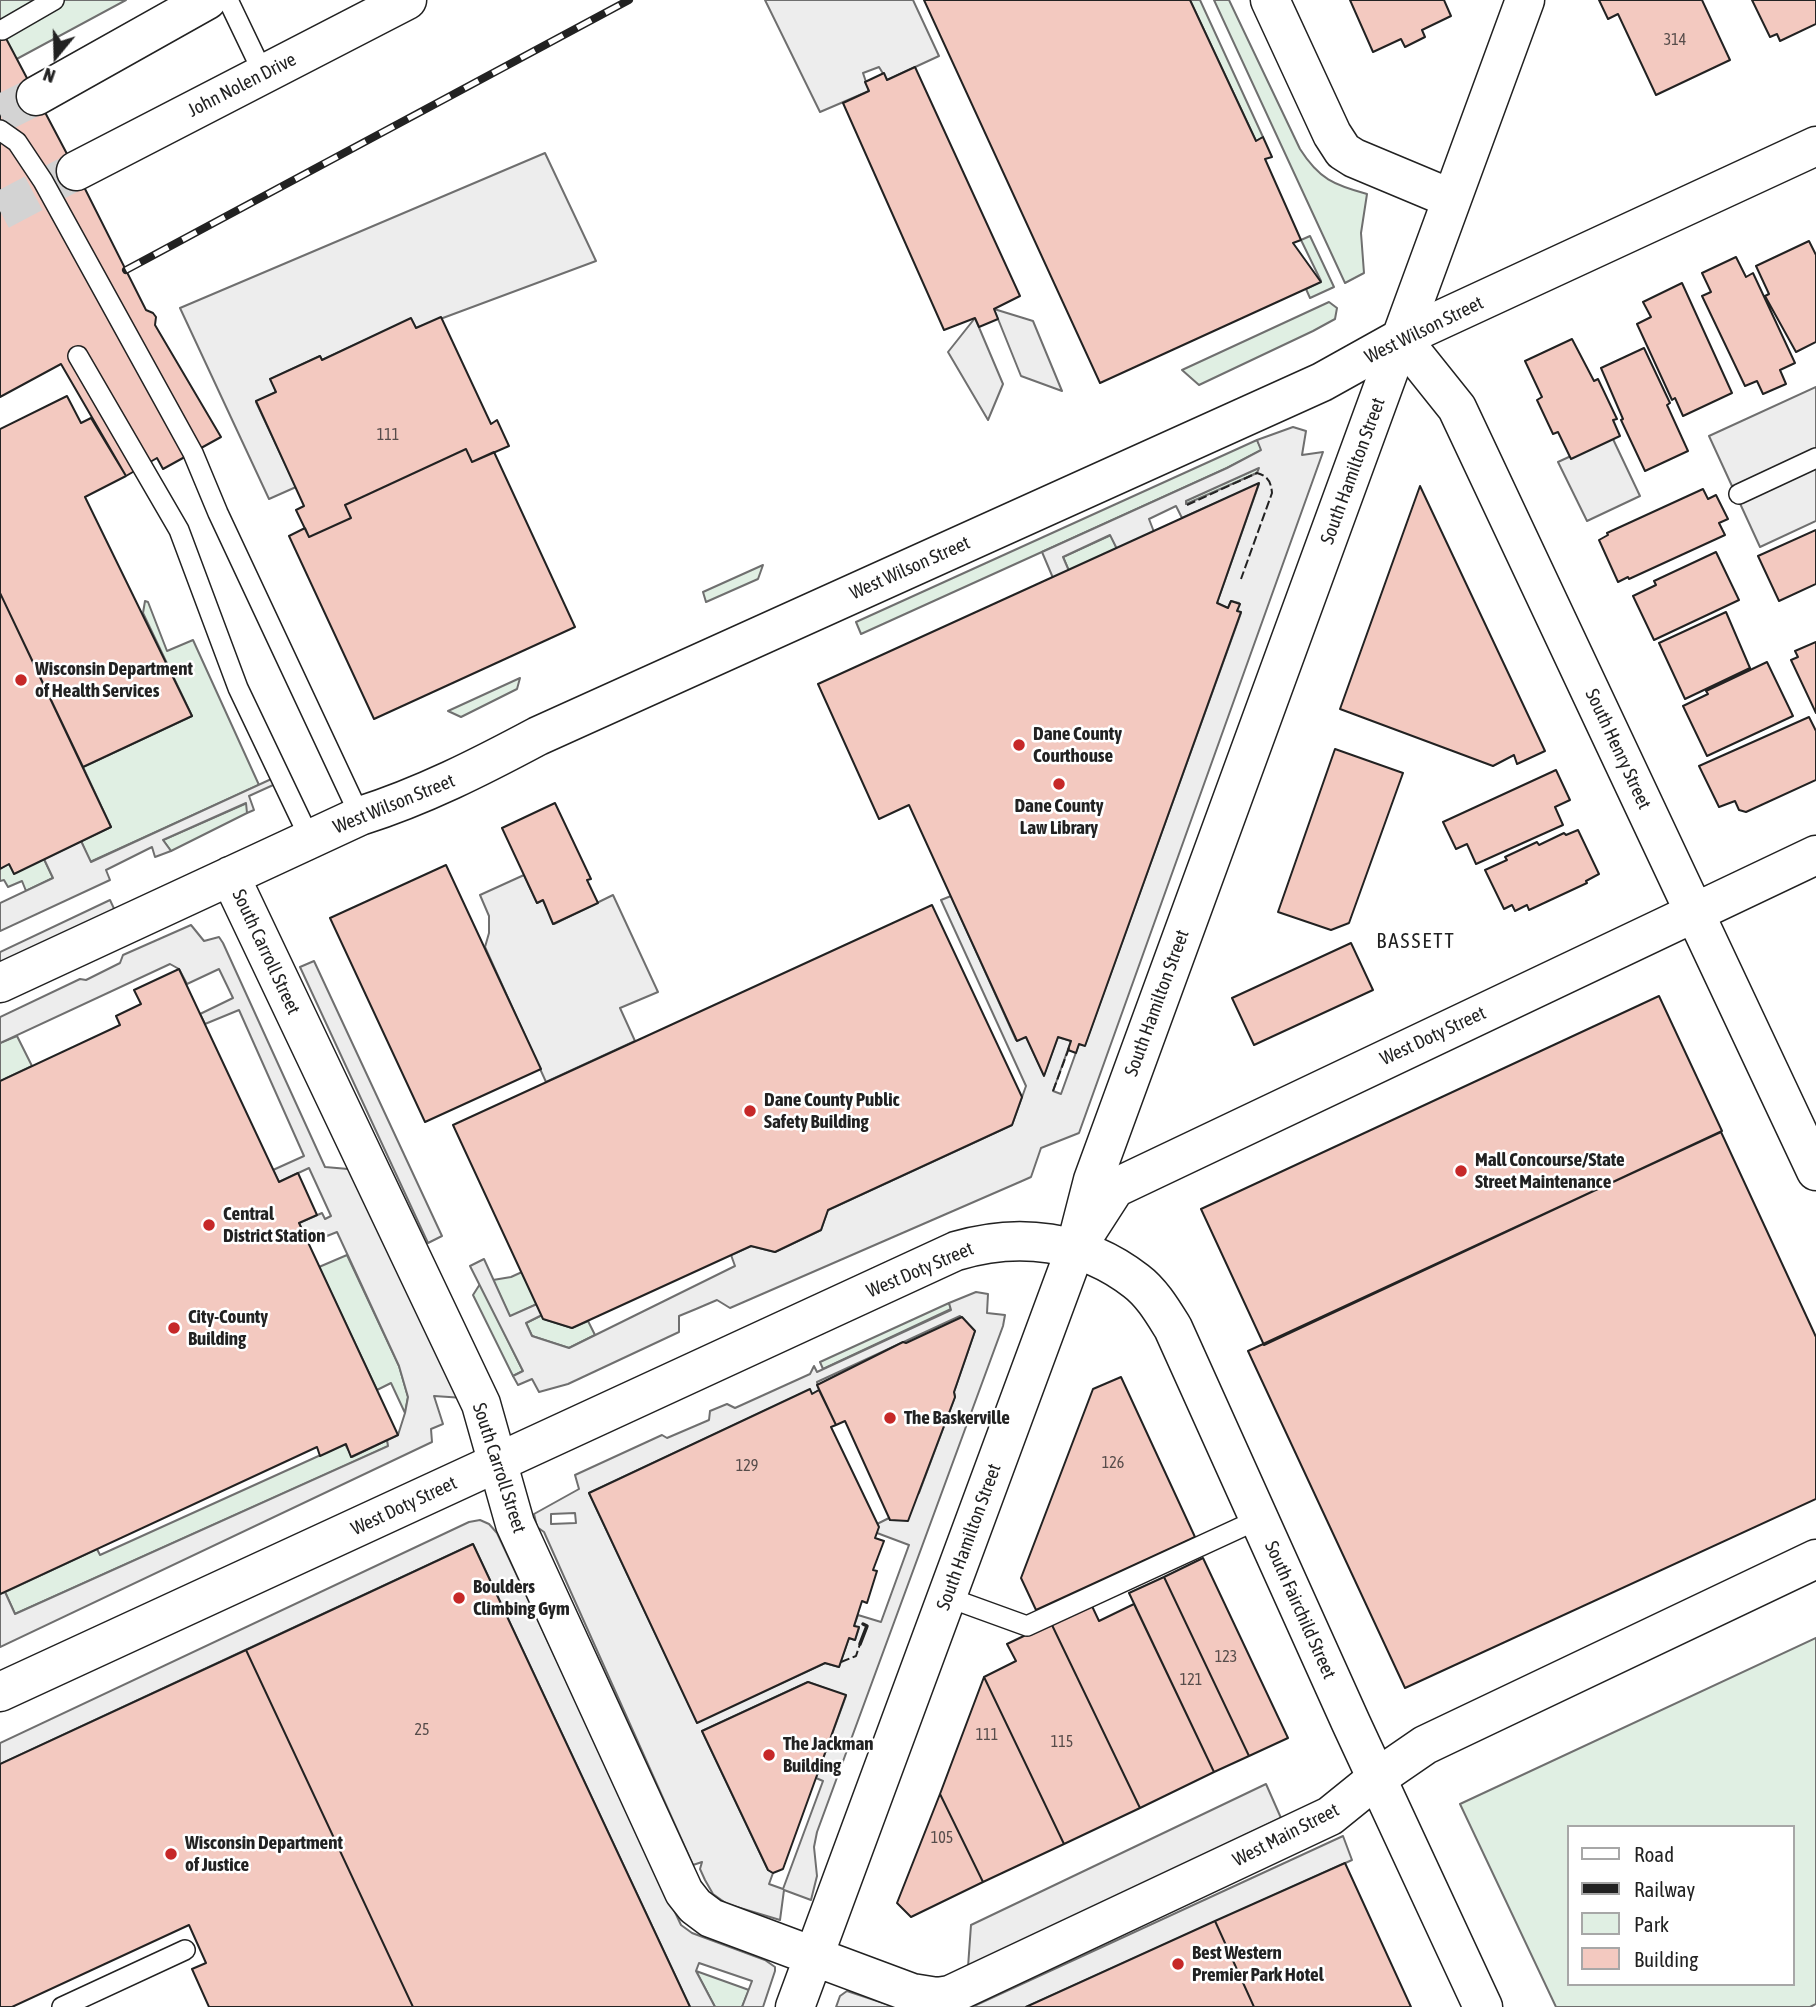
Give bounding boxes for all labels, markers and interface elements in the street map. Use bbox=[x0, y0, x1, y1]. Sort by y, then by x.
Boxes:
north arrow bbox=[21, 21, 91, 91]
house number: 314 bbox=[1664, 30, 1686, 50]
street label: John Nolen Drive bbox=[184, 48, 300, 122]
text: N bbox=[40, 64, 58, 88]
street label: West Wilson Street bbox=[1361, 291, 1487, 369]
street label: South Hamilton Street bbox=[1316, 395, 1390, 547]
house number: 111 bbox=[377, 425, 399, 445]
street label: West Wilson Street bbox=[846, 531, 974, 605]
place label: Wisconsin Department of Health Services bbox=[35, 658, 193, 702]
marker: Wisconsin Department of Health Services bbox=[13, 672, 29, 688]
street label: South Henry Street bbox=[1580, 685, 1656, 813]
place label: Dane County Courthouse bbox=[1033, 723, 1122, 767]
marker: Dane County Courthouse bbox=[1011, 737, 1027, 753]
street label: West Wilson Street bbox=[330, 769, 458, 839]
marker: Dane County Law Library bbox=[1051, 776, 1067, 792]
place label: Dane County Law Library bbox=[1014, 795, 1104, 839]
street label: South Carroll Street bbox=[227, 886, 305, 1018]
street label: South Hamilton Street bbox=[1120, 927, 1194, 1079]
district label: BASSETT bbox=[1377, 928, 1455, 954]
street label: West Doty Street bbox=[1377, 1002, 1489, 1070]
place label: Dane County Public Safety Building bbox=[764, 1089, 900, 1133]
marker: Dane County Public Safety Building bbox=[742, 1103, 758, 1119]
place label: Mall Concourse/State Street Maintenance bbox=[1475, 1149, 1625, 1193]
marker: Mall Concourse/State Street Maintenance bbox=[1453, 1163, 1469, 1179]
place label: Central District Station bbox=[223, 1203, 326, 1247]
marker: Central District Station bbox=[201, 1217, 217, 1233]
street label: West Doty Street bbox=[863, 1237, 977, 1303]
place label: City-County Building bbox=[188, 1306, 268, 1350]
marker: City-County Building bbox=[166, 1320, 182, 1336]
street label: South Carroll Street bbox=[467, 1400, 531, 1536]
place label: The Baskerville bbox=[904, 1407, 1010, 1429]
marker: The Baskerville bbox=[882, 1410, 898, 1426]
house number: 126 bbox=[1102, 1453, 1124, 1473]
house number: 129 bbox=[736, 1456, 758, 1476]
street label: South Hamilton Street bbox=[932, 1461, 1006, 1613]
street label: West Doty Street bbox=[348, 1472, 460, 1540]
street label: South Fairchild Street bbox=[1259, 1538, 1341, 1682]
place label: Boulders Climbing Gym bbox=[473, 1576, 570, 1620]
marker: Boulders Climbing Gym bbox=[451, 1590, 467, 1606]
house number: 123 bbox=[1215, 1647, 1237, 1667]
house number: 121 bbox=[1180, 1670, 1202, 1690]
house number: 25 bbox=[414, 1720, 430, 1740]
house number: 111 bbox=[976, 1725, 998, 1745]
house number: 115 bbox=[1051, 1732, 1073, 1752]
place label: The Jackman Building bbox=[783, 1733, 873, 1777]
marker: The Jackman Building bbox=[761, 1747, 777, 1763]
street label: West Main Street bbox=[1229, 1798, 1343, 1872]
legend bbox=[1568, 1825, 1795, 1986]
house number: 105 bbox=[931, 1828, 953, 1848]
place label: Wisconsin Department of Justice bbox=[185, 1832, 343, 1876]
text: Road bbox=[1634, 1842, 1674, 1866]
marker: Wisconsin Department of Justice bbox=[163, 1846, 179, 1862]
text: Railway bbox=[1634, 1877, 1695, 1901]
text: Park bbox=[1634, 1912, 1669, 1936]
place label: Best Western Premier Park Hotel bbox=[1192, 1942, 1324, 1986]
text: Building bbox=[1634, 1947, 1698, 1971]
marker: Best Western Premier Park Hotel bbox=[1170, 1956, 1186, 1972]

